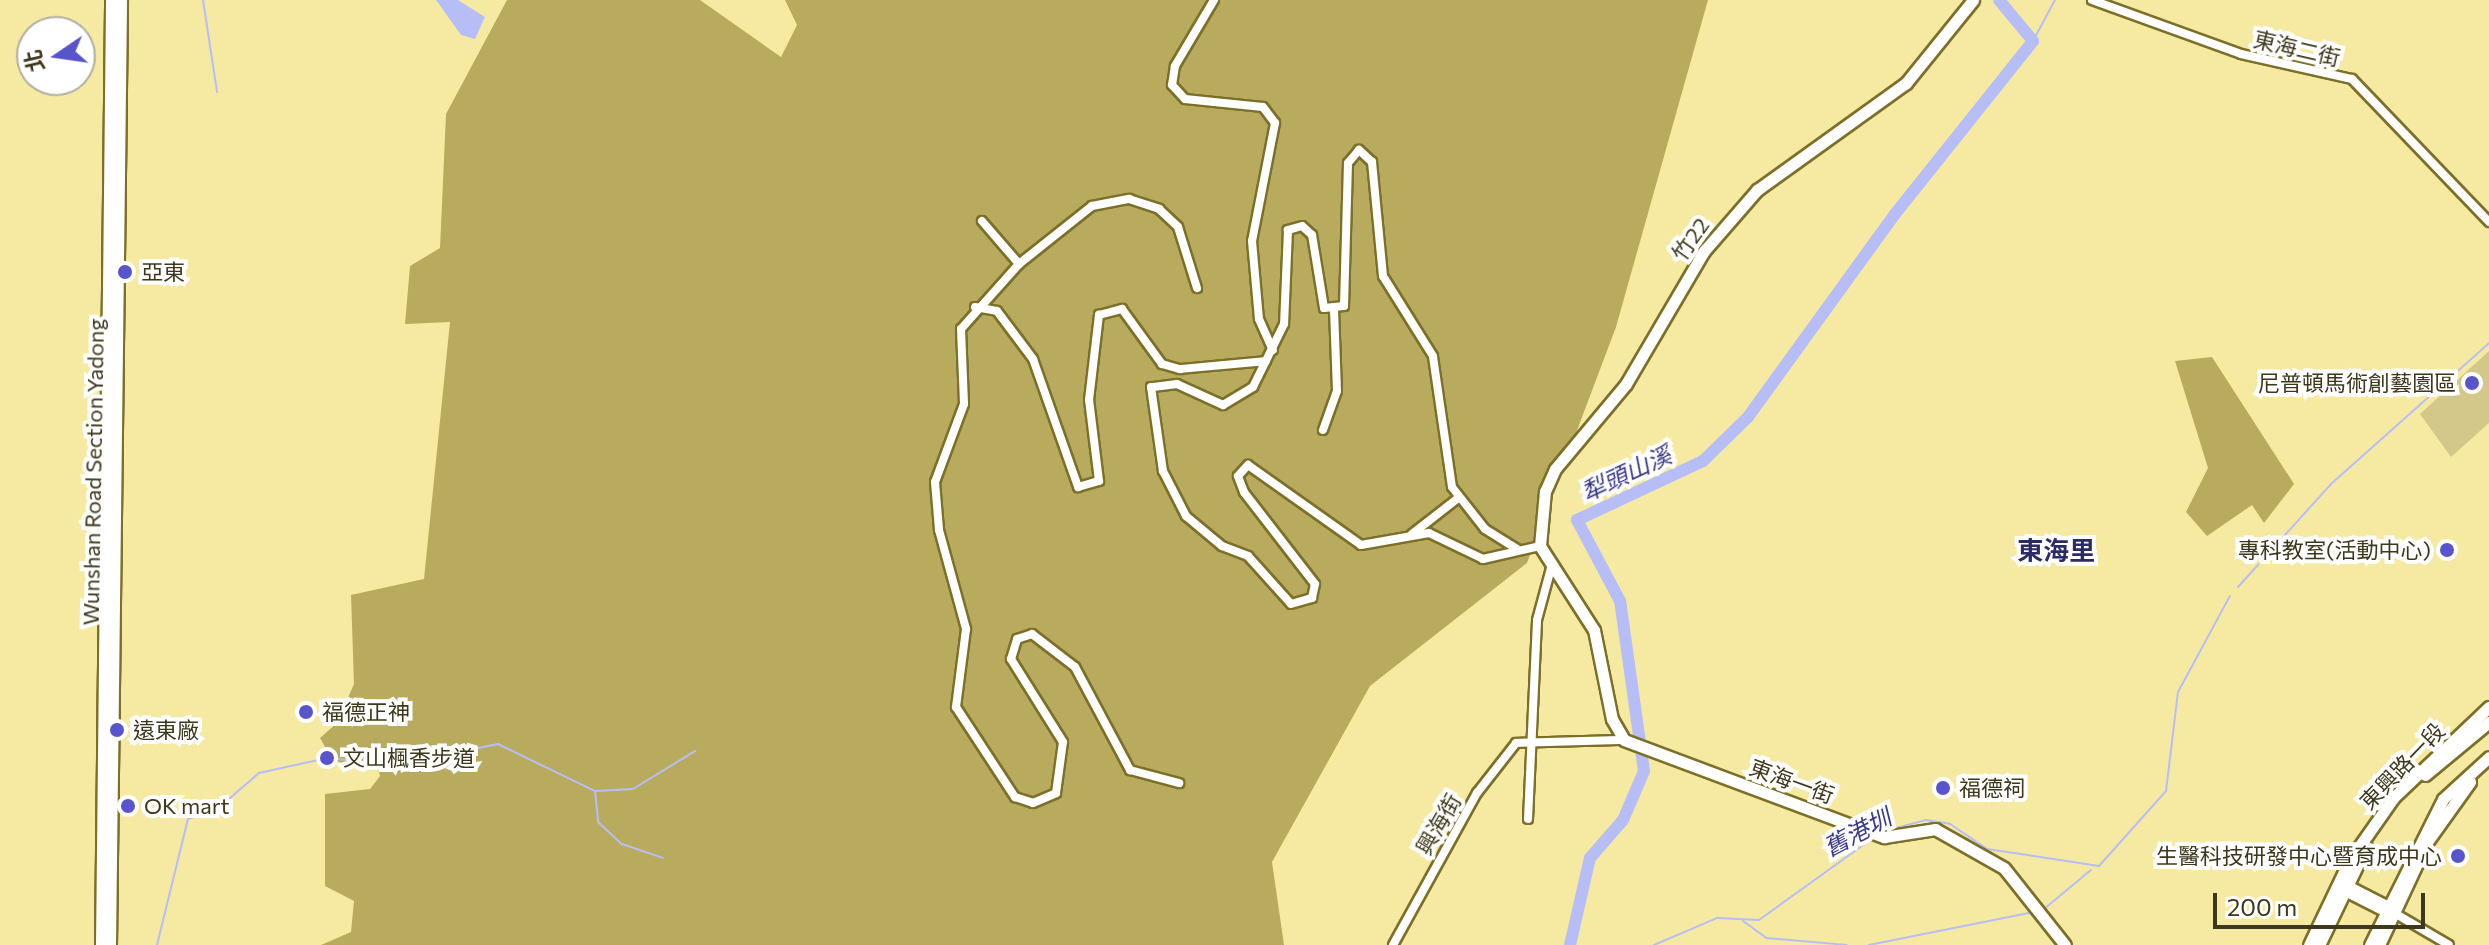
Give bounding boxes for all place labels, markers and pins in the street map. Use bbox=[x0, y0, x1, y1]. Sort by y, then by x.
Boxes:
place label: 亞東 bbox=[141, 259, 185, 285]
marker: 亞東 bbox=[116, 263, 134, 281]
place label: 尼普頓馬術創藝園區 bbox=[2258, 370, 2456, 396]
marker: 尼普頓馬術創藝園區 bbox=[2463, 374, 2481, 392]
place label: 專科教室(活動中心) bbox=[2238, 537, 2431, 563]
marker: 專科教室(活動中心) bbox=[2438, 541, 2456, 559]
place label: 福德正神 bbox=[322, 699, 410, 725]
marker: 福德正神 bbox=[297, 703, 315, 721]
place label: 遠東廠 bbox=[133, 717, 199, 743]
marker: 遠東廠 bbox=[108, 721, 126, 739]
place label: 文山楓香步道 bbox=[343, 745, 475, 771]
marker: 文山楓香步道 bbox=[318, 749, 336, 767]
place label: 福德祠 bbox=[1959, 775, 2025, 801]
marker: 福德祠 bbox=[1934, 779, 1952, 797]
place label: OK mart bbox=[144, 793, 229, 819]
marker: OK mart bbox=[119, 797, 137, 815]
place label: 生醫科技研發中心暨育成中心 bbox=[2156, 843, 2442, 869]
marker: 生醫科技研發中心暨育成中心 bbox=[2449, 847, 2467, 865]

